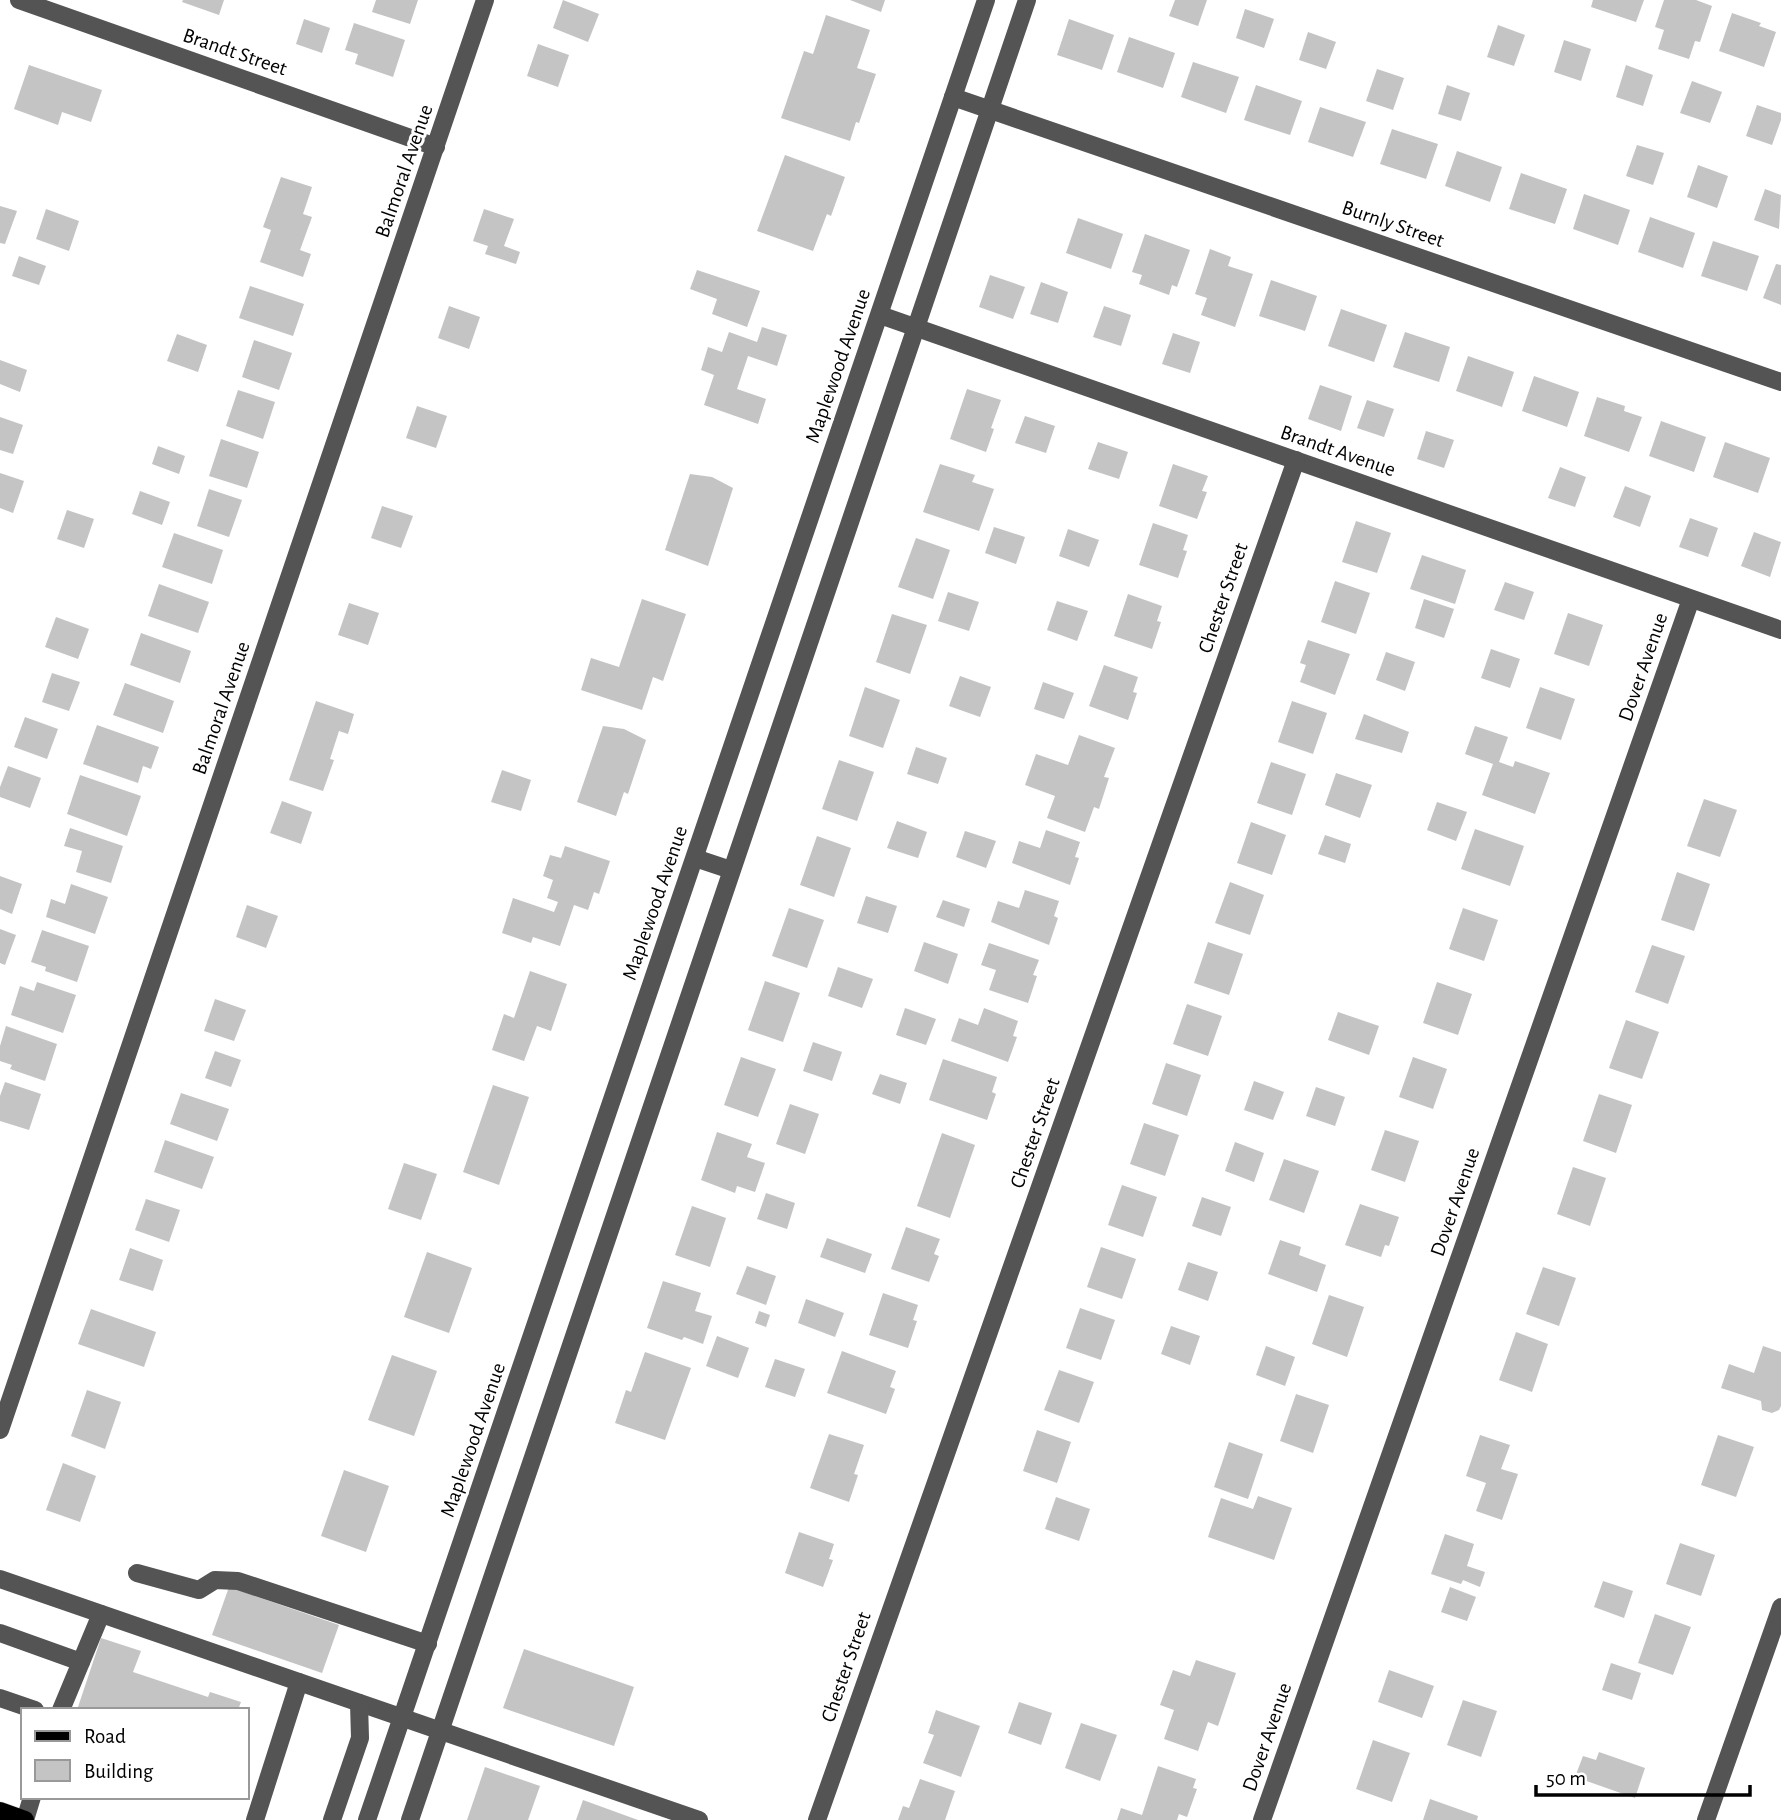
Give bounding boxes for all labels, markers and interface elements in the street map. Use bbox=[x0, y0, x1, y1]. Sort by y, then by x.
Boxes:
street label: Brandt Street bbox=[180, 24, 290, 80]
street label: Balmoral Avenue bbox=[371, 102, 437, 240]
street label: Burnly Street bbox=[1339, 197, 1447, 251]
street label: Maplewood Avenue bbox=[802, 286, 874, 446]
street label: Brandt Avenue bbox=[1278, 421, 1398, 481]
street label: Chester Street bbox=[1194, 540, 1252, 656]
street label: Dover Avenue bbox=[1615, 610, 1671, 724]
street label: Balmoral Avenue bbox=[188, 639, 254, 777]
street label: Maplewood Avenue bbox=[619, 823, 691, 983]
street label: Chester Street bbox=[1006, 1075, 1064, 1191]
street label: Dover Avenue bbox=[1427, 1145, 1483, 1259]
street label: Maplewood Avenue bbox=[437, 1360, 509, 1520]
street label: Chester Street bbox=[817, 1609, 875, 1725]
street label: Dover Avenue bbox=[1239, 1680, 1295, 1794]
legend bbox=[21, 1708, 248, 1799]
text: Road bbox=[84, 1726, 126, 1747]
scale bar bbox=[1536, 1754, 1750, 1798]
text: Building bbox=[84, 1761, 154, 1782]
text: 50 m bbox=[1546, 1768, 1586, 1789]

